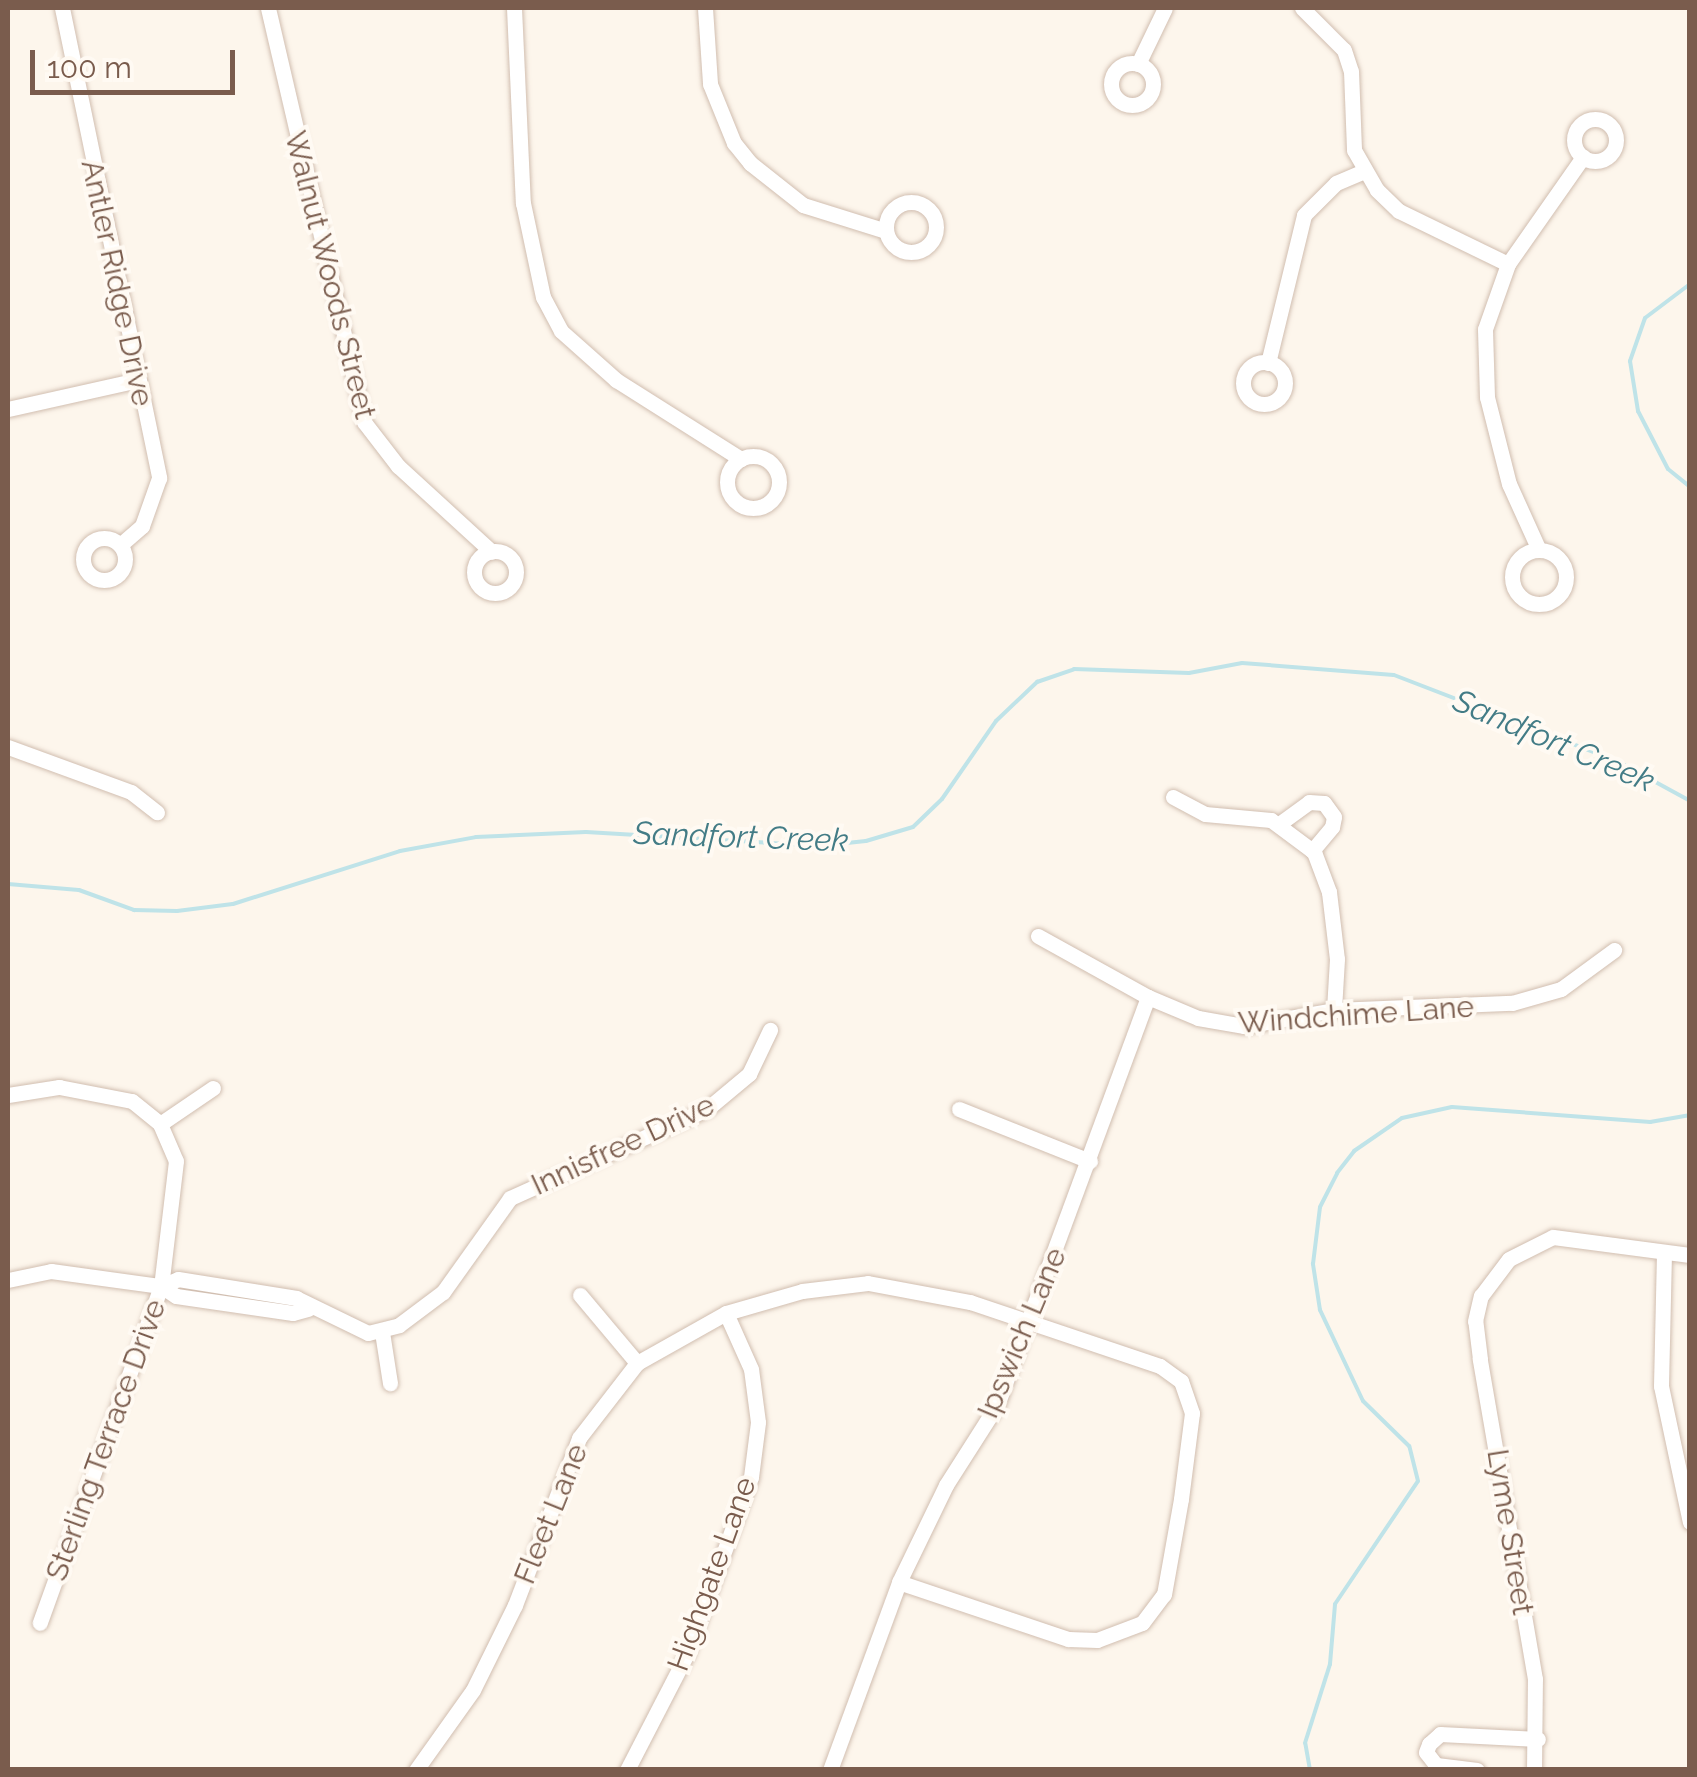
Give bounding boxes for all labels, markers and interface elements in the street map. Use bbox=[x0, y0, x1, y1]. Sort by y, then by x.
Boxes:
scale bar bbox=[35, 30, 240, 92]
text: 100 m bbox=[47, 50, 132, 85]
street label: Walnut Woods Street bbox=[277, 127, 383, 423]
street label: Antler Ridge Drive bbox=[73, 156, 161, 410]
water label: Sandfort Creek bbox=[1447, 681, 1661, 801]
water label: Sandfort Creek bbox=[633, 814, 849, 860]
street label: Windchime Lane bbox=[1237, 989, 1475, 1041]
street label: Innisfree Drive bbox=[526, 1087, 720, 1203]
street label: Ipswich Lane bbox=[970, 1242, 1074, 1424]
street label: Sterling Terrace Drive bbox=[38, 1294, 174, 1586]
street label: Fleet Lane bbox=[507, 1439, 595, 1589]
street label: Lyme Street bbox=[1479, 1447, 1541, 1617]
street label: Highgate Lane bbox=[660, 1472, 764, 1676]

